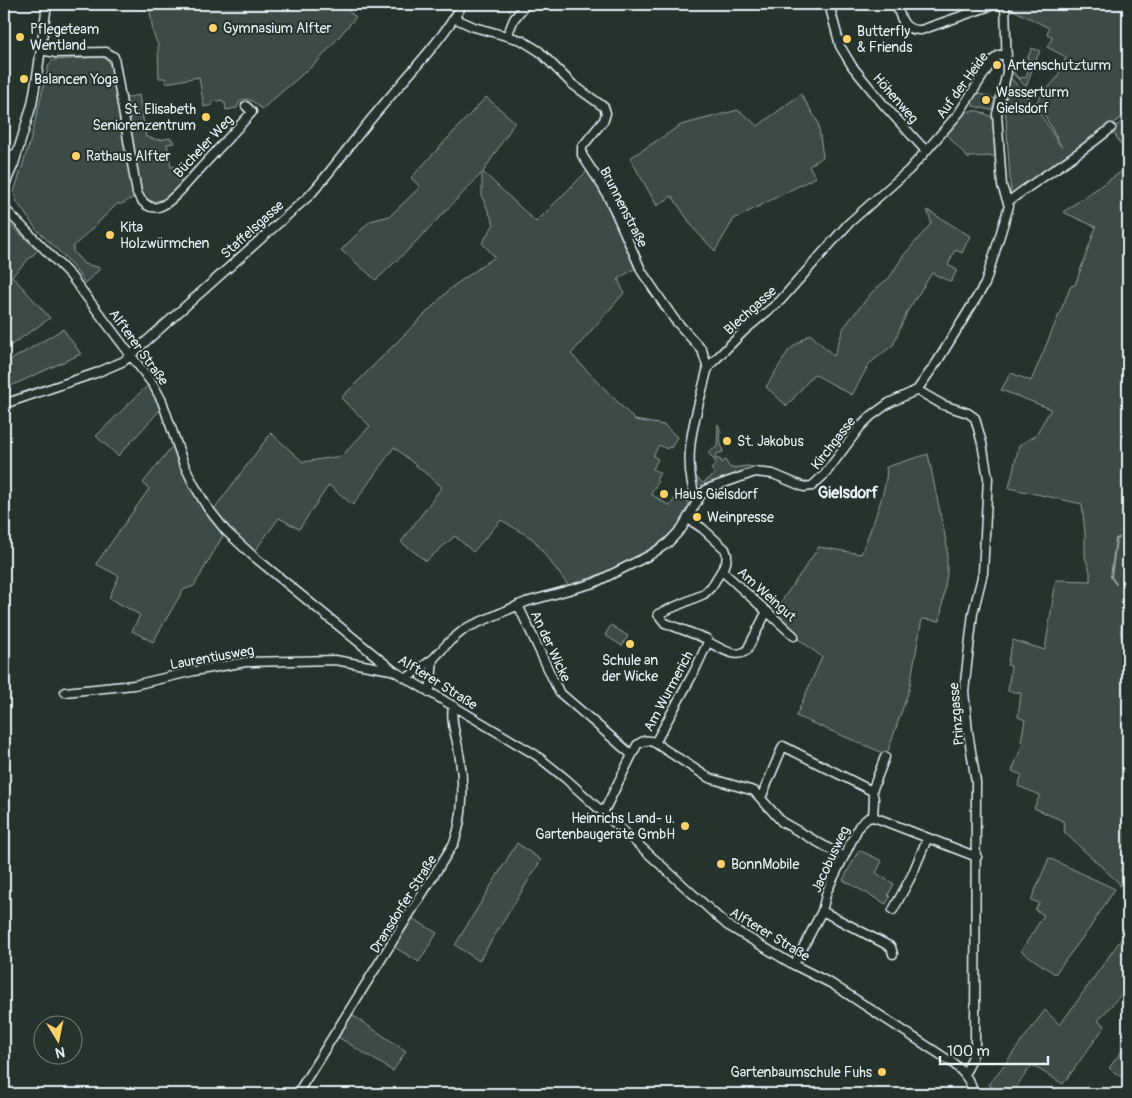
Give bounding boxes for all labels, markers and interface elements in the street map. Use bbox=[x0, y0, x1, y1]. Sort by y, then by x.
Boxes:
place label: Gymnasium Alfter bbox=[223, 20, 332, 37]
place label: Pflegeteam Wentland bbox=[30, 21, 99, 54]
marker: Gymnasium Alfter bbox=[207, 22, 219, 34]
place label: Butterfly & Friends bbox=[857, 23, 913, 56]
marker: Pflegeteam Wentland bbox=[14, 31, 26, 43]
marker: Butterfly & Friends bbox=[841, 33, 853, 45]
street label: Auf der Heide bbox=[933, 49, 992, 122]
place label: Artenschutzturm bbox=[1007, 57, 1111, 74]
marker: Artenschutzturm bbox=[991, 59, 1003, 71]
street label: Höhenweg bbox=[869, 70, 922, 127]
place label: Balancen Yoga bbox=[34, 71, 118, 88]
marker: Balancen Yoga bbox=[18, 73, 30, 85]
place label: Wasserturm Gielsdorf bbox=[996, 84, 1069, 117]
marker: Wasserturm Gielsdorf bbox=[980, 94, 992, 106]
place label: St. Elisabeth Seniorenzentrum bbox=[93, 101, 196, 134]
street label: Bücheler Weg bbox=[170, 111, 237, 181]
marker: St. Elisabeth Seniorenzentrum bbox=[200, 111, 212, 123]
place label: Rathaus Alfter bbox=[86, 148, 171, 165]
marker: Rathaus Alfter bbox=[70, 150, 82, 162]
street label: Brunnenstraße bbox=[596, 164, 651, 250]
street label: Staffelsgasse bbox=[217, 197, 287, 262]
place label: Kita Holzwürmchen bbox=[120, 219, 209, 252]
marker: Kita Holzwürmchen bbox=[104, 229, 116, 241]
street label: Blechgasse bbox=[721, 282, 780, 338]
street label: Alfterer Straße bbox=[105, 306, 172, 389]
street label: Kirchgasse bbox=[807, 413, 859, 473]
place label: St. Jakobus bbox=[737, 433, 804, 450]
marker: St. Jakobus bbox=[721, 435, 733, 447]
district label: Gielsdorf bbox=[818, 483, 879, 503]
place label: Haus Gielsdorf bbox=[674, 486, 759, 503]
marker: Haus Gielsdorf bbox=[658, 488, 670, 500]
place label: Weinpresse bbox=[707, 509, 774, 526]
marker: Weinpresse bbox=[691, 511, 703, 523]
street label: Am Weingut bbox=[734, 564, 800, 625]
street label: An der Wicke bbox=[527, 608, 574, 684]
marker: Schule an der Wicke bbox=[624, 638, 636, 650]
street label: Laurentiusweg bbox=[169, 642, 255, 673]
street label: Am Wurmerich bbox=[640, 648, 697, 734]
street label: Alfterer Straße bbox=[395, 651, 481, 714]
place label: Schule an der Wicke bbox=[602, 652, 658, 685]
street label: Prinzgasse bbox=[945, 682, 968, 746]
place label: Heinrichs Land- u. Gartenbaugeräte GmbH bbox=[535, 810, 675, 843]
marker: Heinrichs Land- u. Gartenbaugeräte GmbH bbox=[679, 820, 691, 832]
street label: Jacobusweg bbox=[808, 823, 853, 895]
street label: Dransdorfer Straße bbox=[366, 852, 440, 956]
place label: BonnMobile bbox=[731, 856, 799, 873]
marker: BonnMobile bbox=[715, 858, 727, 870]
street label: Alfterer Straße bbox=[727, 904, 813, 965]
north arrow bbox=[32, 1016, 82, 1066]
scale bar bbox=[940, 1033, 1047, 1065]
text: 100 m bbox=[947, 1042, 990, 1061]
text: N bbox=[54, 1043, 66, 1062]
place label: Gartenbaumschule Fuhs bbox=[731, 1064, 873, 1081]
marker: Gartenbaumschule Fuhs bbox=[876, 1066, 888, 1078]

